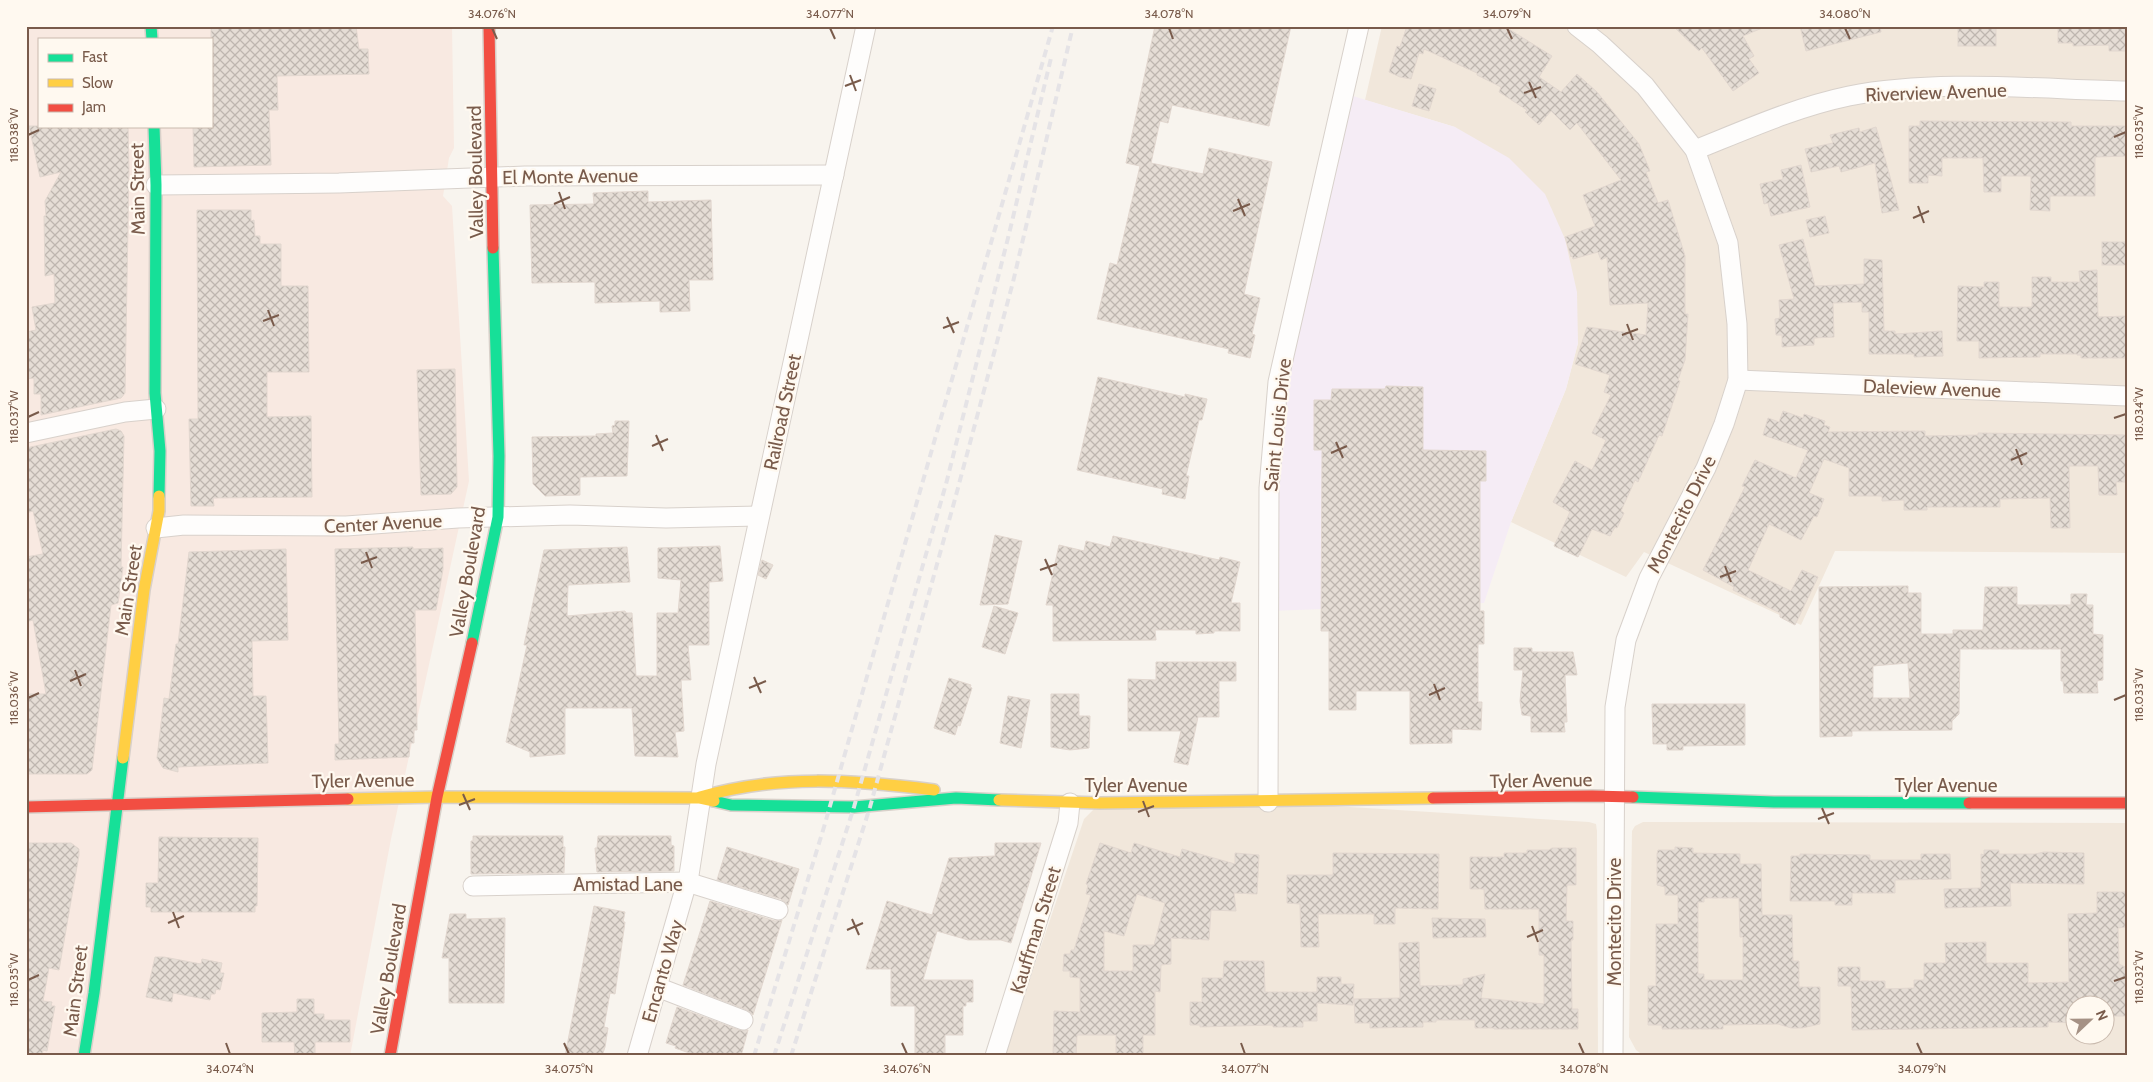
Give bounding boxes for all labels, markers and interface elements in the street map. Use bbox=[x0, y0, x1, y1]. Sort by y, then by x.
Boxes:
text: 34.076°N bbox=[468, 6, 516, 21]
text: 34.077°N bbox=[806, 6, 854, 21]
text: 34.078°N bbox=[1144, 6, 1194, 21]
text: 34.079°N bbox=[1483, 6, 1531, 21]
text: 34.080°N bbox=[1819, 6, 1871, 21]
legend bbox=[38, 38, 212, 128]
text: Fast bbox=[82, 48, 107, 66]
text: Slow bbox=[82, 74, 113, 92]
street label: Riverview Avenue bbox=[1865, 79, 2007, 106]
text: Jam bbox=[81, 98, 106, 116]
street label: Valley Boulevard bbox=[463, 105, 488, 239]
text: 118.035°W bbox=[2131, 105, 2146, 159]
text: 118.038°W bbox=[6, 107, 21, 162]
street label: Main Street bbox=[125, 142, 150, 235]
street label: El Monte Avenue bbox=[502, 164, 638, 189]
street label: Railroad Street bbox=[759, 351, 806, 472]
street label: Saint Louis Drive bbox=[1259, 357, 1296, 493]
street label: Daleview Avenue bbox=[1863, 375, 2002, 402]
text: 118.034°W bbox=[2131, 386, 2146, 441]
text: 118.037°W bbox=[6, 390, 21, 444]
street label: Montecito Drive bbox=[1642, 452, 1721, 577]
street label: Valley Boulevard bbox=[445, 505, 490, 639]
street label: Center Avenue bbox=[323, 509, 443, 538]
street label: Main Street bbox=[110, 542, 147, 637]
text: 118.033°W bbox=[2131, 668, 2146, 722]
text: 118.036°W bbox=[6, 670, 21, 725]
street label: Tyler Avenue bbox=[311, 768, 415, 793]
street label: Tyler Avenue bbox=[1489, 768, 1593, 793]
street label: Tyler Avenue bbox=[1085, 774, 1188, 797]
street label: Tyler Avenue bbox=[1895, 774, 1998, 797]
street label: Montecito Drive bbox=[1603, 857, 1626, 986]
street label: Kauffman Street bbox=[1005, 863, 1066, 997]
street label: Amistad Lane bbox=[573, 873, 683, 896]
street label: Valley Boulevard bbox=[366, 902, 411, 1036]
street label: Encanto Way bbox=[637, 917, 688, 1025]
street label: Main Street bbox=[58, 943, 93, 1038]
text: 118.032°W bbox=[2131, 950, 2146, 1004]
text: 118.035°W bbox=[6, 953, 21, 1007]
north arrow bbox=[2066, 994, 2116, 1044]
text: N bbox=[2092, 1007, 2112, 1023]
text: 34.074°N bbox=[206, 1061, 254, 1076]
text: 34.075°N bbox=[545, 1061, 593, 1076]
text: 34.076°N bbox=[883, 1061, 931, 1076]
text: 34.077°N bbox=[1221, 1061, 1269, 1076]
text: 34.078°N bbox=[1559, 1061, 1609, 1076]
text: 34.079°N bbox=[1898, 1061, 1946, 1076]

